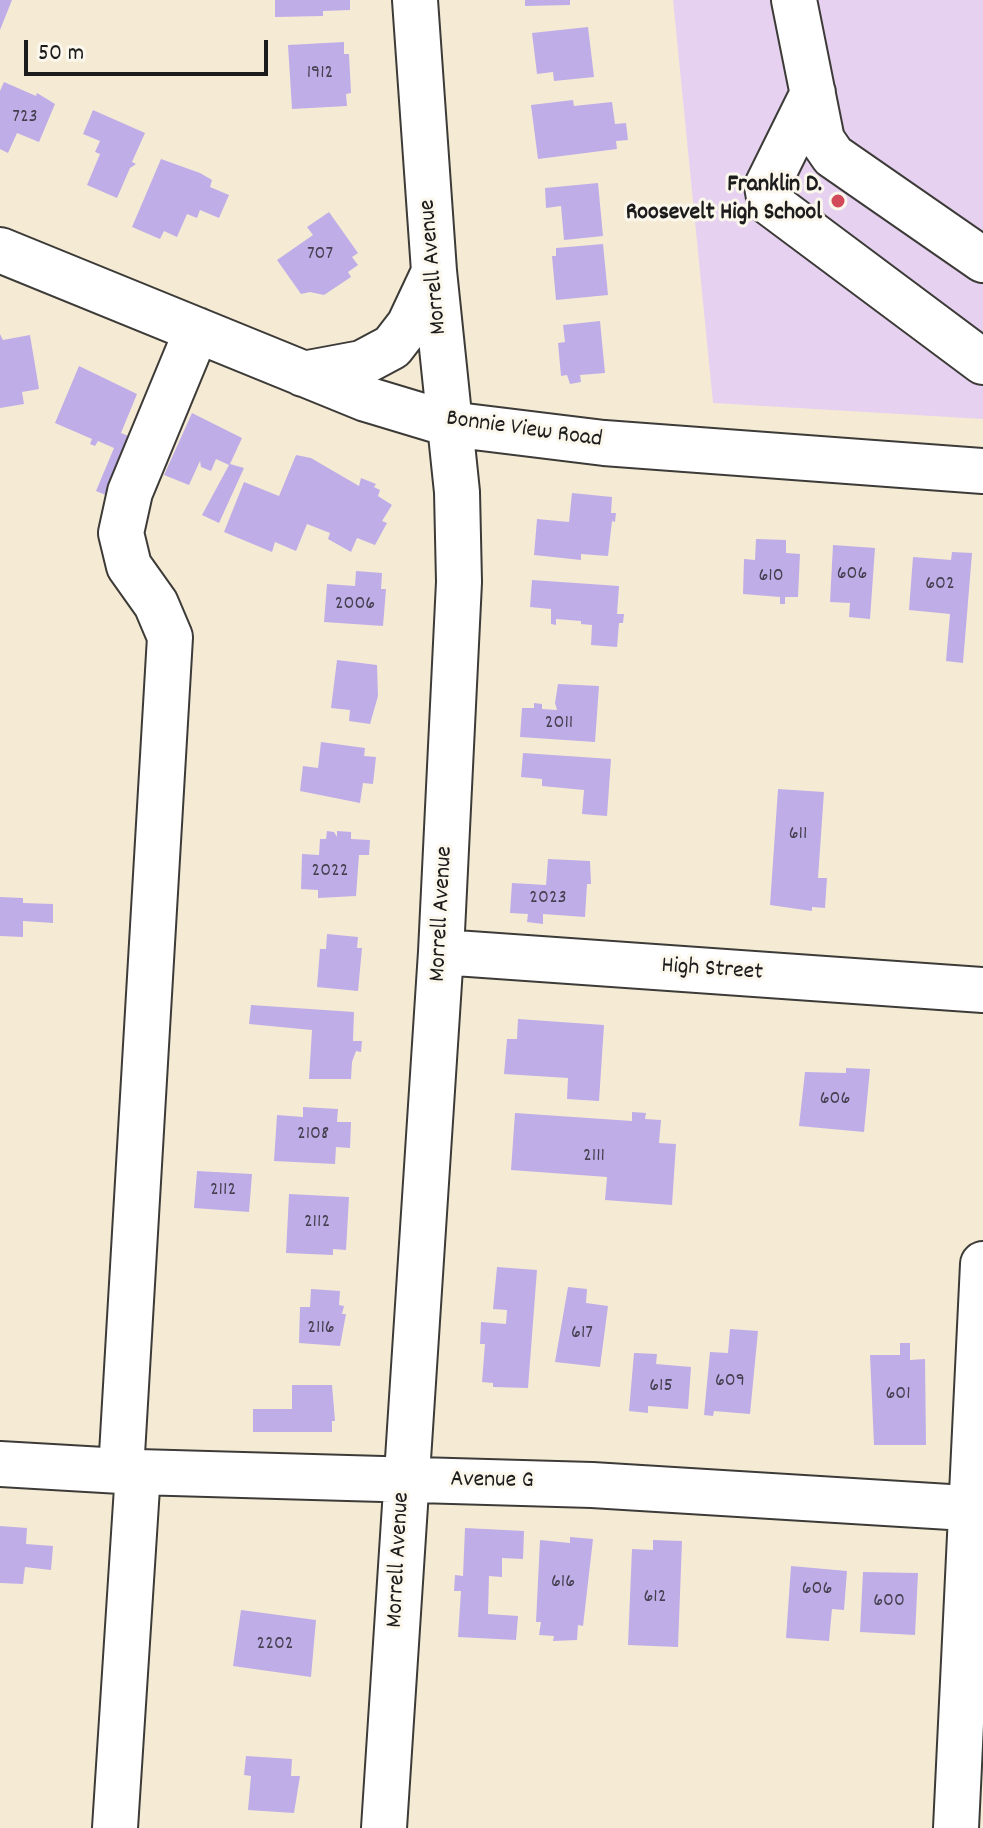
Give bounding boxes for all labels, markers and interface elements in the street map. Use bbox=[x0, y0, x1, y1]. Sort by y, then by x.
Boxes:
scale bar bbox=[28, 24, 272, 74]
text: 50 m bbox=[38, 37, 84, 71]
house number: 1912 bbox=[307, 62, 333, 86]
house number: 723 bbox=[12, 106, 38, 130]
place label: Franklin D. Roosevelt High School bbox=[626, 173, 822, 229]
marker: Franklin D. Roosevelt High School bbox=[829, 192, 847, 210]
street label: Morrell Avenue bbox=[415, 198, 455, 336]
house number: 707 bbox=[307, 243, 333, 267]
street label: Bonnie View Road bbox=[444, 406, 604, 456]
house number: 606 bbox=[837, 563, 867, 587]
house number: 610 bbox=[758, 565, 784, 589]
house number: 602 bbox=[925, 573, 955, 597]
house number: 2006 bbox=[335, 593, 375, 617]
house number: 2011 bbox=[545, 712, 573, 736]
house number: 611 bbox=[789, 823, 807, 847]
street label: Morrell Avenue bbox=[425, 845, 461, 983]
house number: 2022 bbox=[311, 860, 349, 884]
house number: 2023 bbox=[529, 887, 567, 911]
street label: High Street bbox=[660, 953, 764, 989]
house number: 606 bbox=[820, 1088, 850, 1112]
house number: 2108 bbox=[297, 1123, 329, 1147]
house number: 2111 bbox=[583, 1145, 605, 1169]
house number: 2112 bbox=[210, 1179, 236, 1203]
house number: 2112 bbox=[304, 1211, 330, 1235]
house number: 2116 bbox=[307, 1317, 335, 1341]
house number: 617 bbox=[571, 1322, 593, 1346]
house number: 609 bbox=[715, 1370, 745, 1394]
house number: 615 bbox=[649, 1375, 673, 1399]
house number: 601 bbox=[885, 1383, 911, 1407]
street label: Avenue G bbox=[450, 1467, 534, 1497]
street label: Morrell Avenue bbox=[382, 1491, 418, 1629]
house number: 616 bbox=[551, 1571, 575, 1595]
house number: 606 bbox=[802, 1578, 832, 1602]
house number: 612 bbox=[644, 1586, 666, 1610]
house number: 600 bbox=[873, 1590, 905, 1614]
house number: 2202 bbox=[256, 1633, 294, 1657]

